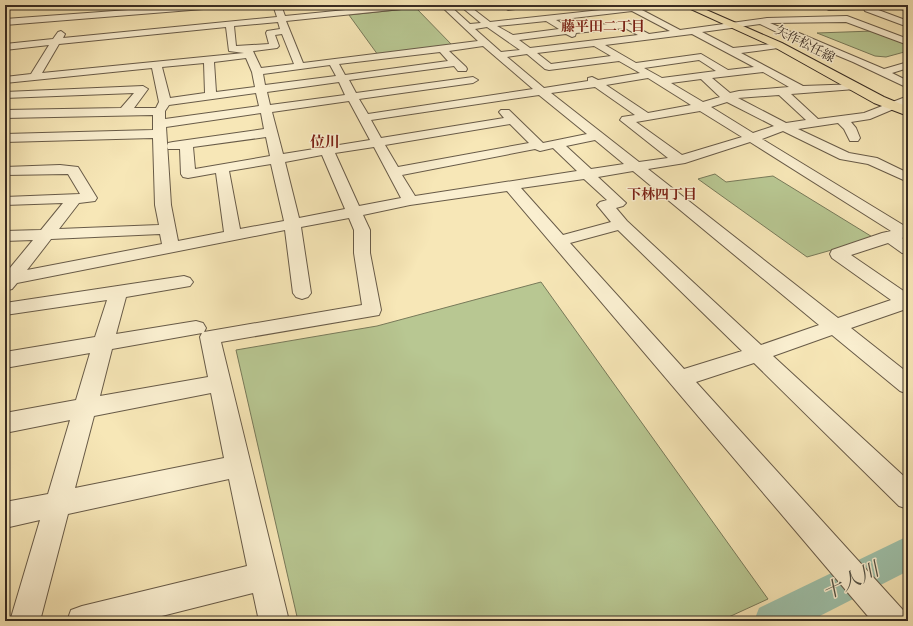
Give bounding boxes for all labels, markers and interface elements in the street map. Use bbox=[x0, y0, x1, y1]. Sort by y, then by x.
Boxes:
district label: 藤平田二丁目 bbox=[561, 18, 645, 36]
street label: 矢作松任線 bbox=[772, 22, 838, 66]
district label: 位川 bbox=[310, 133, 340, 152]
district label: 下林四丁目 bbox=[627, 186, 697, 204]
water label: 十人川 bbox=[819, 557, 885, 606]

